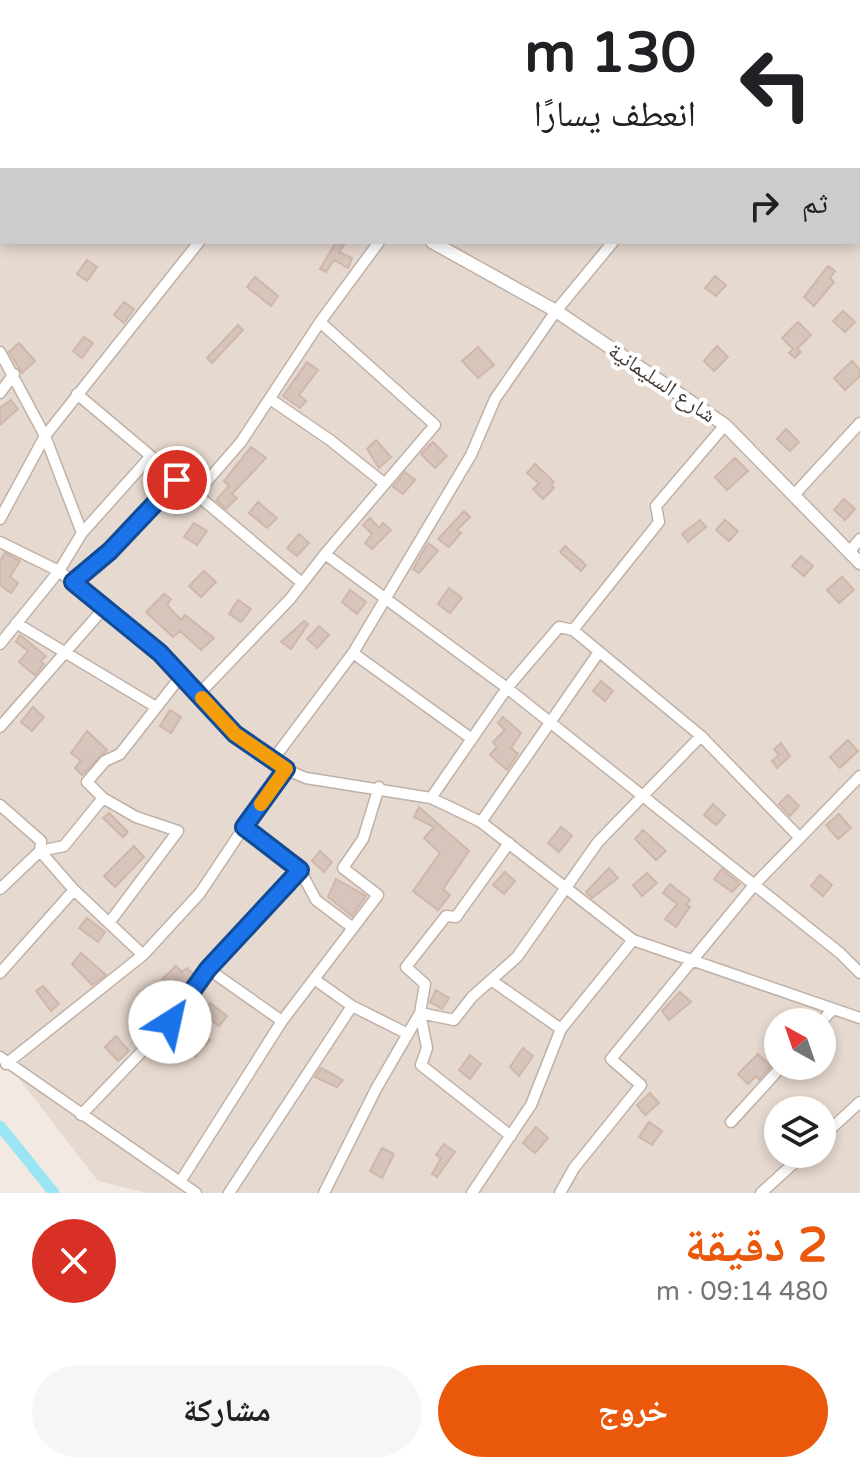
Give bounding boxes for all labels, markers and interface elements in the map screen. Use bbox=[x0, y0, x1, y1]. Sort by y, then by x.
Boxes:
text: 130 m bbox=[525, 20, 696, 87]
icon: left bbox=[724, 32, 828, 136]
text: انعطف يسارًا bbox=[533, 93, 696, 136]
icon: right bbox=[742, 184, 786, 228]
text: ثم bbox=[802, 185, 828, 222]
street label: شارع السليمانية bbox=[603, 338, 721, 428]
pin bbox=[143, 446, 211, 514]
icon: arrive bbox=[155, 458, 199, 502]
position arrow bbox=[128, 980, 212, 1064]
north arrow bbox=[764, 1008, 836, 1080]
map controls bbox=[764, 1008, 836, 1168]
button: layers bbox=[764, 1096, 836, 1168]
text: 2 دقيقة bbox=[685, 1217, 828, 1275]
button: close bbox=[32, 1219, 116, 1303]
text: 480 m · 09:14 bbox=[656, 1276, 828, 1307]
button: مشاركة bbox=[32, 1365, 422, 1457]
button: خروج bbox=[438, 1365, 828, 1457]

